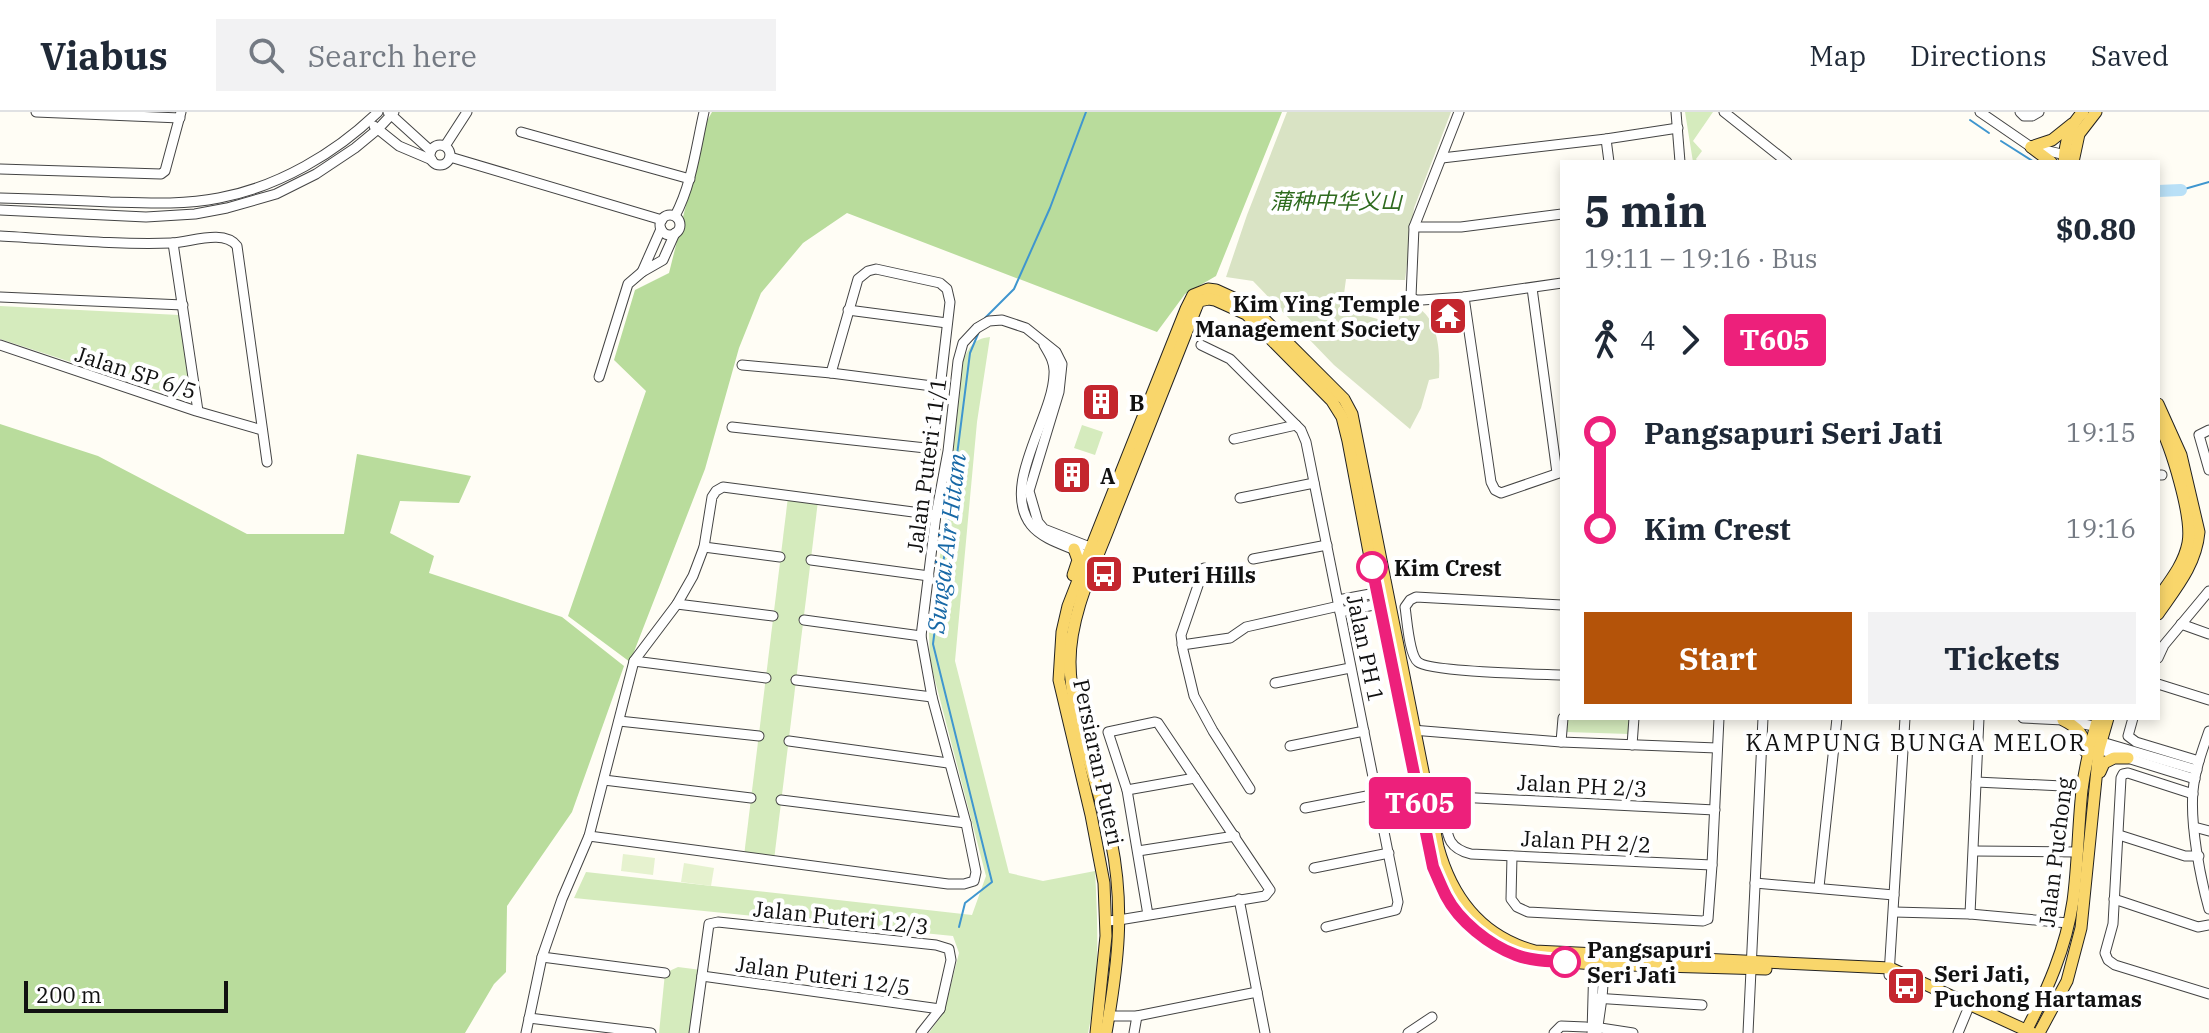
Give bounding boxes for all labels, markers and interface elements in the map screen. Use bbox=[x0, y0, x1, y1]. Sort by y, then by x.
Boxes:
search box bbox=[216, 19, 776, 91]
text: Viabus bbox=[40, 31, 168, 80]
icon: search bbox=[244, 33, 288, 77]
text: Search here bbox=[308, 36, 477, 75]
text: Map bbox=[1809, 37, 1866, 74]
text: Directions bbox=[1910, 37, 2047, 74]
text: Saved bbox=[2091, 37, 2169, 74]
text: 5 min bbox=[1584, 182, 1707, 239]
park label: 蒲种中华义山 bbox=[1270, 186, 1404, 215]
text: $0.80 bbox=[2056, 209, 2136, 248]
text: 19:11 – 19:16 · Bus bbox=[1584, 241, 1818, 275]
place label: Kim Ying Temple Management Society bbox=[1195, 289, 1420, 343]
temple icon: Kim Ying Temple Management Society bbox=[1427, 295, 1469, 337]
icon: walk bbox=[1584, 318, 1628, 362]
icon: forward bbox=[1668, 318, 1712, 362]
text: T605 bbox=[1740, 321, 1810, 358]
text: 4 bbox=[1640, 323, 1656, 357]
street label: Jalan SP 6/5 bbox=[72, 339, 200, 405]
street label: Jalan Puteri 11/1 bbox=[899, 376, 953, 554]
building icon: B bbox=[1080, 381, 1122, 423]
place label: B bbox=[1129, 388, 1145, 417]
text: Pangsapuri Seri Jati bbox=[1644, 413, 1943, 452]
text: 19:15 bbox=[2066, 415, 2136, 449]
water label: Sungai Air Hitam bbox=[919, 451, 973, 636]
building icon: A bbox=[1051, 454, 1093, 496]
place label: A bbox=[1100, 461, 1116, 490]
text: Kim Crest bbox=[1644, 509, 1791, 548]
text: 19:16 bbox=[2066, 511, 2136, 545]
marker: Kim Crest bbox=[1357, 552, 1387, 582]
bus stop icon: Puteri Hills bbox=[1083, 553, 1125, 595]
place label: Kim Crest bbox=[1394, 553, 1502, 582]
place label: Puteri Hills bbox=[1132, 560, 1256, 589]
street label: Jalan PH 1 bbox=[1340, 592, 1392, 704]
button: Start bbox=[1584, 612, 1852, 704]
button: Tickets bbox=[1868, 612, 2136, 704]
street label: Persiaran Puteri bbox=[1067, 676, 1131, 848]
district label: KAMPUNG BUNGA MELOR bbox=[1745, 726, 2087, 758]
street label: Jalan PH 2/3 bbox=[1516, 767, 1648, 803]
street label: Jalan Puchong bbox=[2031, 775, 2079, 929]
line badge: T605 bbox=[1364, 777, 1476, 829]
text: T605 bbox=[1385, 784, 1455, 821]
street label: Jalan PH 2/2 bbox=[1520, 823, 1652, 859]
street label: Jalan Puteri 12/3 bbox=[752, 893, 930, 941]
place label: Pangsapuri Seri Jati bbox=[1587, 935, 1712, 989]
marker: Pangsapuri Seri Jati bbox=[1550, 947, 1580, 977]
street label: Jalan Puteri 12/5 bbox=[734, 948, 912, 1002]
place label: Seri Jati, Puchong Hartamas bbox=[1934, 959, 2142, 1013]
bus stop icon: Seri Jati, Puchong Hartamas bbox=[1885, 965, 1927, 1007]
scale bar bbox=[24, 977, 228, 1013]
text: 200 m bbox=[36, 980, 102, 1009]

